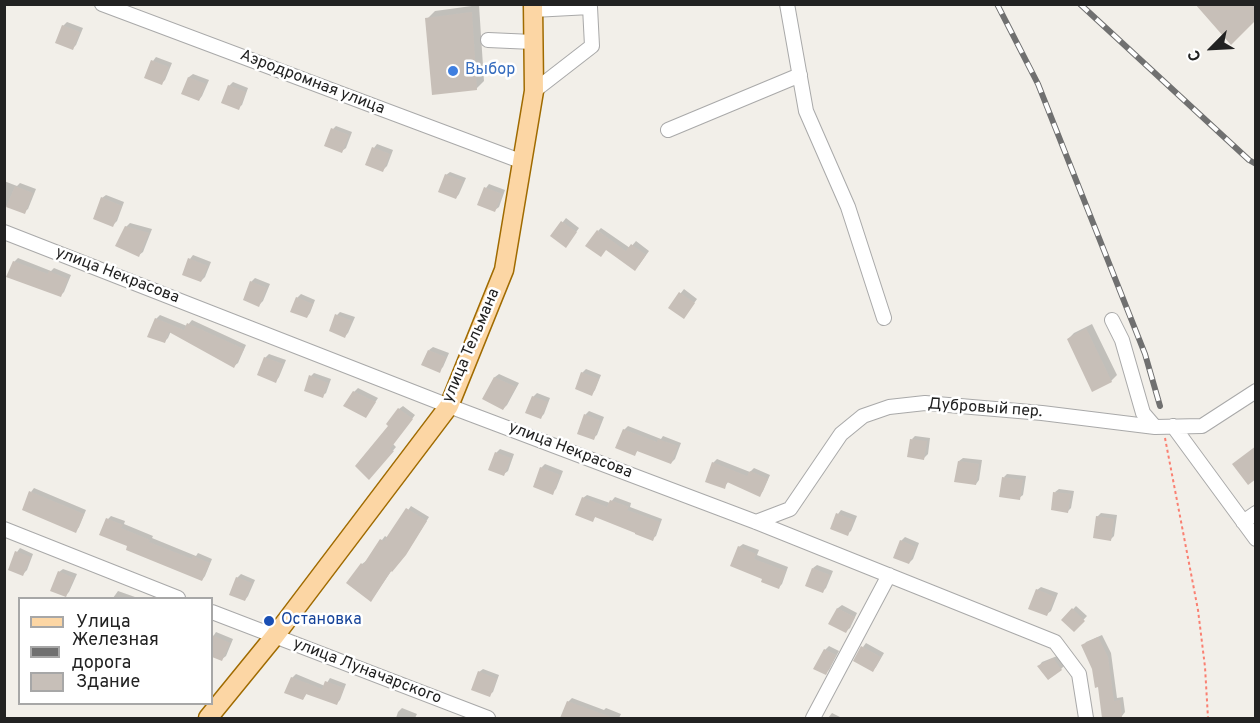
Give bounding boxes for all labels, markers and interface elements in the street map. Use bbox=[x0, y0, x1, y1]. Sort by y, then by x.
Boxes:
north arrow bbox=[1182, 18, 1242, 78]
street label: Аэродромная улица bbox=[237, 46, 387, 120]
text: С bbox=[1184, 47, 1207, 64]
place label: Выбор bbox=[465, 61, 515, 81]
marker: Выбор bbox=[446, 64, 460, 78]
street label: улица Некрасова bbox=[52, 244, 182, 308]
street label: улица Тельмана bbox=[439, 286, 505, 406]
street label: Дубровый пер. bbox=[927, 395, 1043, 423]
street label: улица Некрасова bbox=[505, 419, 635, 483]
legend bbox=[18, 597, 213, 705]
text: Улица bbox=[76, 611, 130, 634]
place label: Остановка bbox=[281, 611, 362, 631]
marker: Остановка bbox=[262, 614, 276, 628]
text: Железная дорога bbox=[72, 629, 159, 675]
street label: улица Луначарского bbox=[290, 635, 444, 709]
text: Здание bbox=[76, 671, 140, 694]

